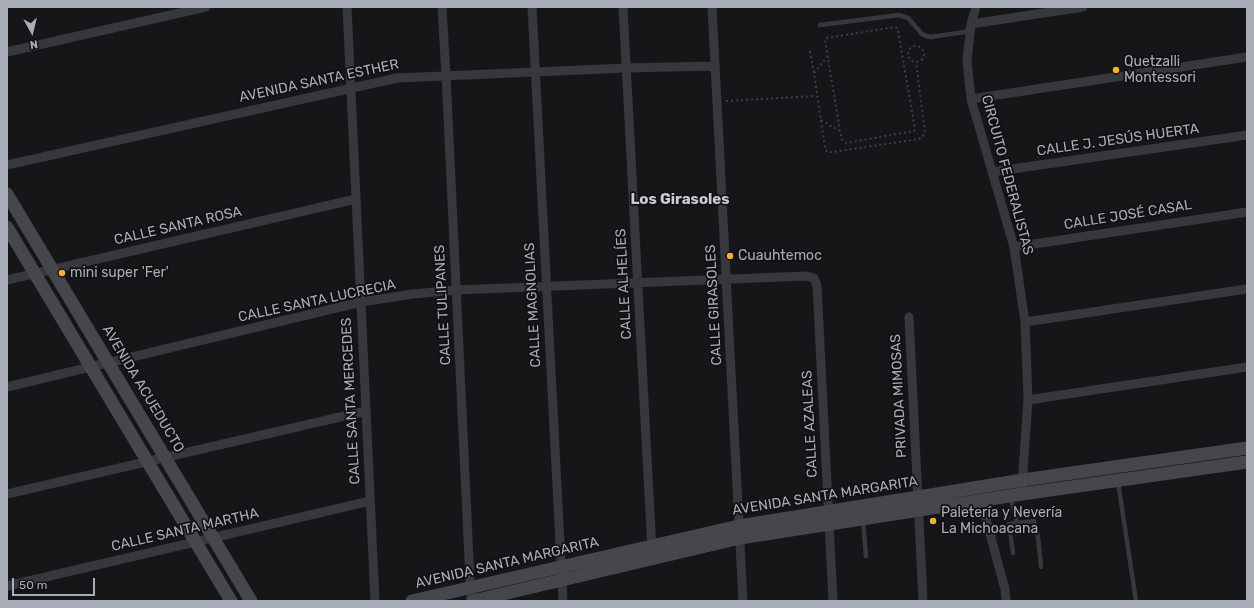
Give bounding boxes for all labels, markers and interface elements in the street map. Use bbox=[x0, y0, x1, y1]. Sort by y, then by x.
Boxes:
north arrow bbox=[12, 12, 52, 52]
text: N bbox=[29, 37, 39, 51]
place label: Quetzalli Montessori bbox=[1124, 54, 1196, 86]
street label: AVENIDA SANTA ESTHER bbox=[238, 56, 400, 106]
marker: Quetzalli Montessori bbox=[1111, 65, 1121, 75]
street label: CIRCUITO FEDERALISTAS bbox=[978, 93, 1036, 257]
street label: CALLE J. JESÚS HUERTA bbox=[1036, 120, 1200, 160]
district label: Los Girasoles bbox=[630, 191, 730, 209]
street label: CALLE JOSÉ CASAL bbox=[1063, 197, 1193, 233]
street label: CALLE SANTA ROSA bbox=[113, 203, 243, 249]
street label: CALLE ALHELÍES bbox=[613, 228, 635, 340]
street label: CALLE MAGNOLIAS bbox=[521, 242, 545, 368]
street label: CALLE TULIPANES bbox=[431, 244, 455, 366]
street label: CALLE GIRASOLES bbox=[702, 244, 726, 366]
place label: Cuauhtemoc bbox=[738, 248, 822, 264]
marker: Cuauhtemoc bbox=[725, 251, 735, 261]
place label: mini super 'Fer' bbox=[70, 265, 169, 281]
marker: mini super 'Fer' bbox=[57, 268, 67, 278]
street label: CALLE SANTA LUCRECIA bbox=[237, 276, 397, 326]
street label: CALLE SANTA MERCEDES bbox=[338, 317, 364, 485]
street label: AVENIDA ACUEDUCTO bbox=[98, 322, 188, 456]
street label: PRIVADA MIMOSAS bbox=[887, 334, 911, 458]
street label: CALLE AZALEAS bbox=[799, 370, 821, 478]
street label: AVENIDA SANTA MARGARITA bbox=[731, 473, 919, 519]
street label: CALLE SANTA MARTHA bbox=[110, 505, 260, 555]
place label: Paletería y Nevería La Michoacana bbox=[941, 505, 1062, 538]
marker: Paletería y Nevería La Michoacana bbox=[928, 516, 938, 526]
street label: AVENIDA SANTA MARGARITA bbox=[414, 534, 600, 592]
scale bar bbox=[14, 570, 97, 596]
text: 50 m bbox=[19, 578, 47, 592]

